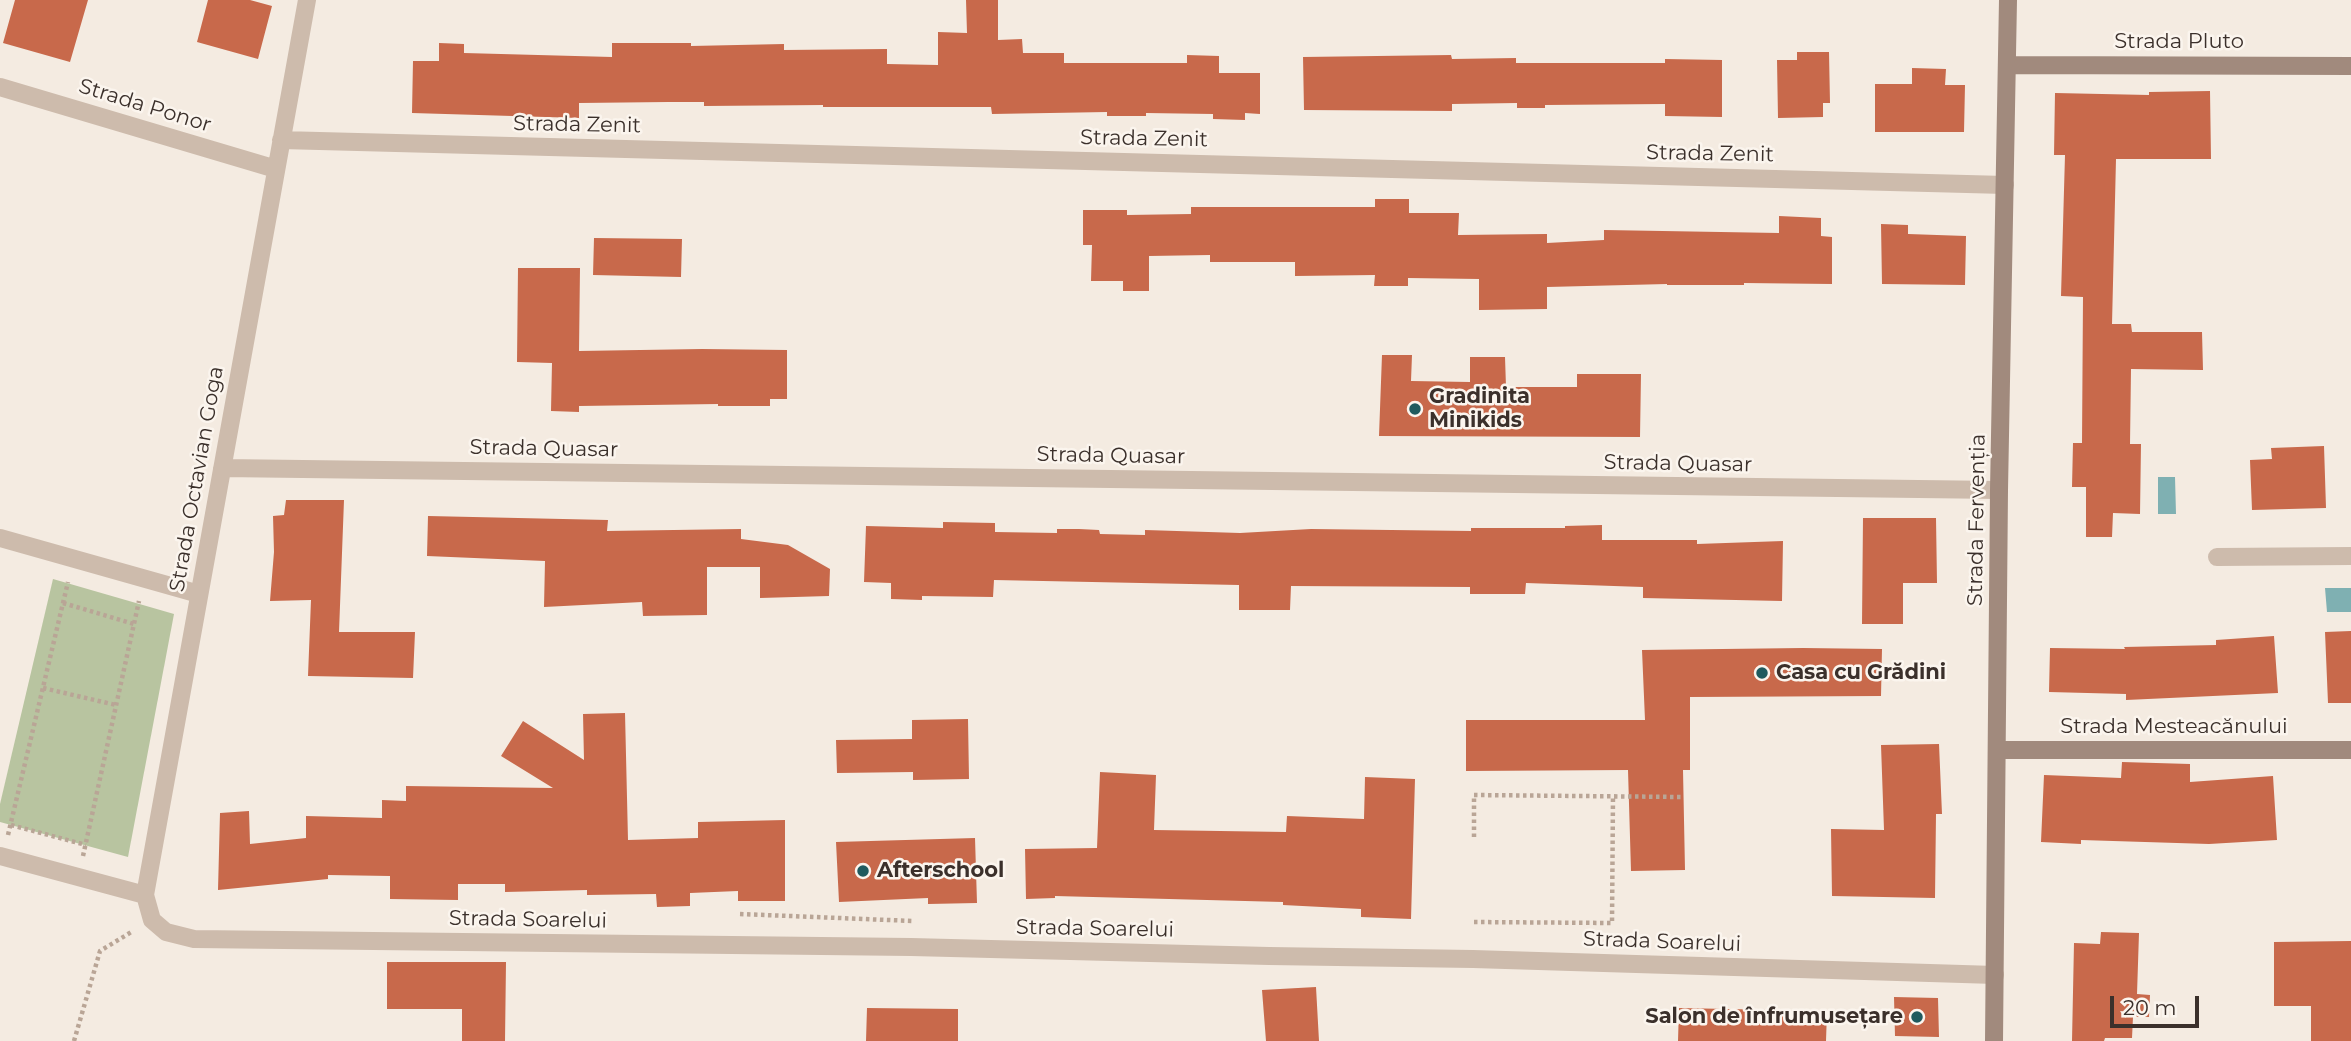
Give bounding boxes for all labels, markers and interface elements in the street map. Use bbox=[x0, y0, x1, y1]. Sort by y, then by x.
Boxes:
street label: Strada Pluto bbox=[2114, 29, 2244, 55]
street label: Strada Ponor bbox=[76, 74, 214, 138]
street label: Strada Zenit bbox=[513, 111, 641, 139]
street label: Strada Zenit bbox=[1080, 125, 1208, 153]
street label: Strada Zenit bbox=[1646, 140, 1774, 168]
street label: Strada Octavian Goga bbox=[165, 364, 229, 594]
place label: Gradinita Minikids bbox=[1429, 384, 1530, 434]
marker: Gradinita Minikids bbox=[1407, 401, 1423, 417]
street label: Strada Fervenția bbox=[1963, 434, 1991, 606]
street label: Strada Quasar bbox=[469, 435, 619, 463]
street label: Strada Quasar bbox=[1036, 442, 1186, 470]
street label: Strada Quasar bbox=[1603, 450, 1753, 478]
place label: Casa cu Grădini bbox=[1776, 660, 1946, 686]
marker: Casa cu Grădini bbox=[1754, 665, 1770, 681]
street label: Strada Mesteacănului bbox=[2060, 714, 2288, 740]
place label: Afterschool bbox=[877, 858, 1004, 884]
marker: Afterschool bbox=[855, 863, 871, 879]
street label: Strada Soarelui bbox=[449, 906, 607, 934]
street label: Strada Soarelui bbox=[1016, 915, 1174, 943]
street label: Strada Soarelui bbox=[1583, 927, 1741, 957]
scale bar bbox=[2113, 982, 2202, 1026]
text: 20 m bbox=[2123, 995, 2177, 1020]
place label: Salon de înfrumusețare bbox=[1645, 1004, 1903, 1030]
marker: Salon de înfrumusețare bbox=[1909, 1009, 1925, 1025]

